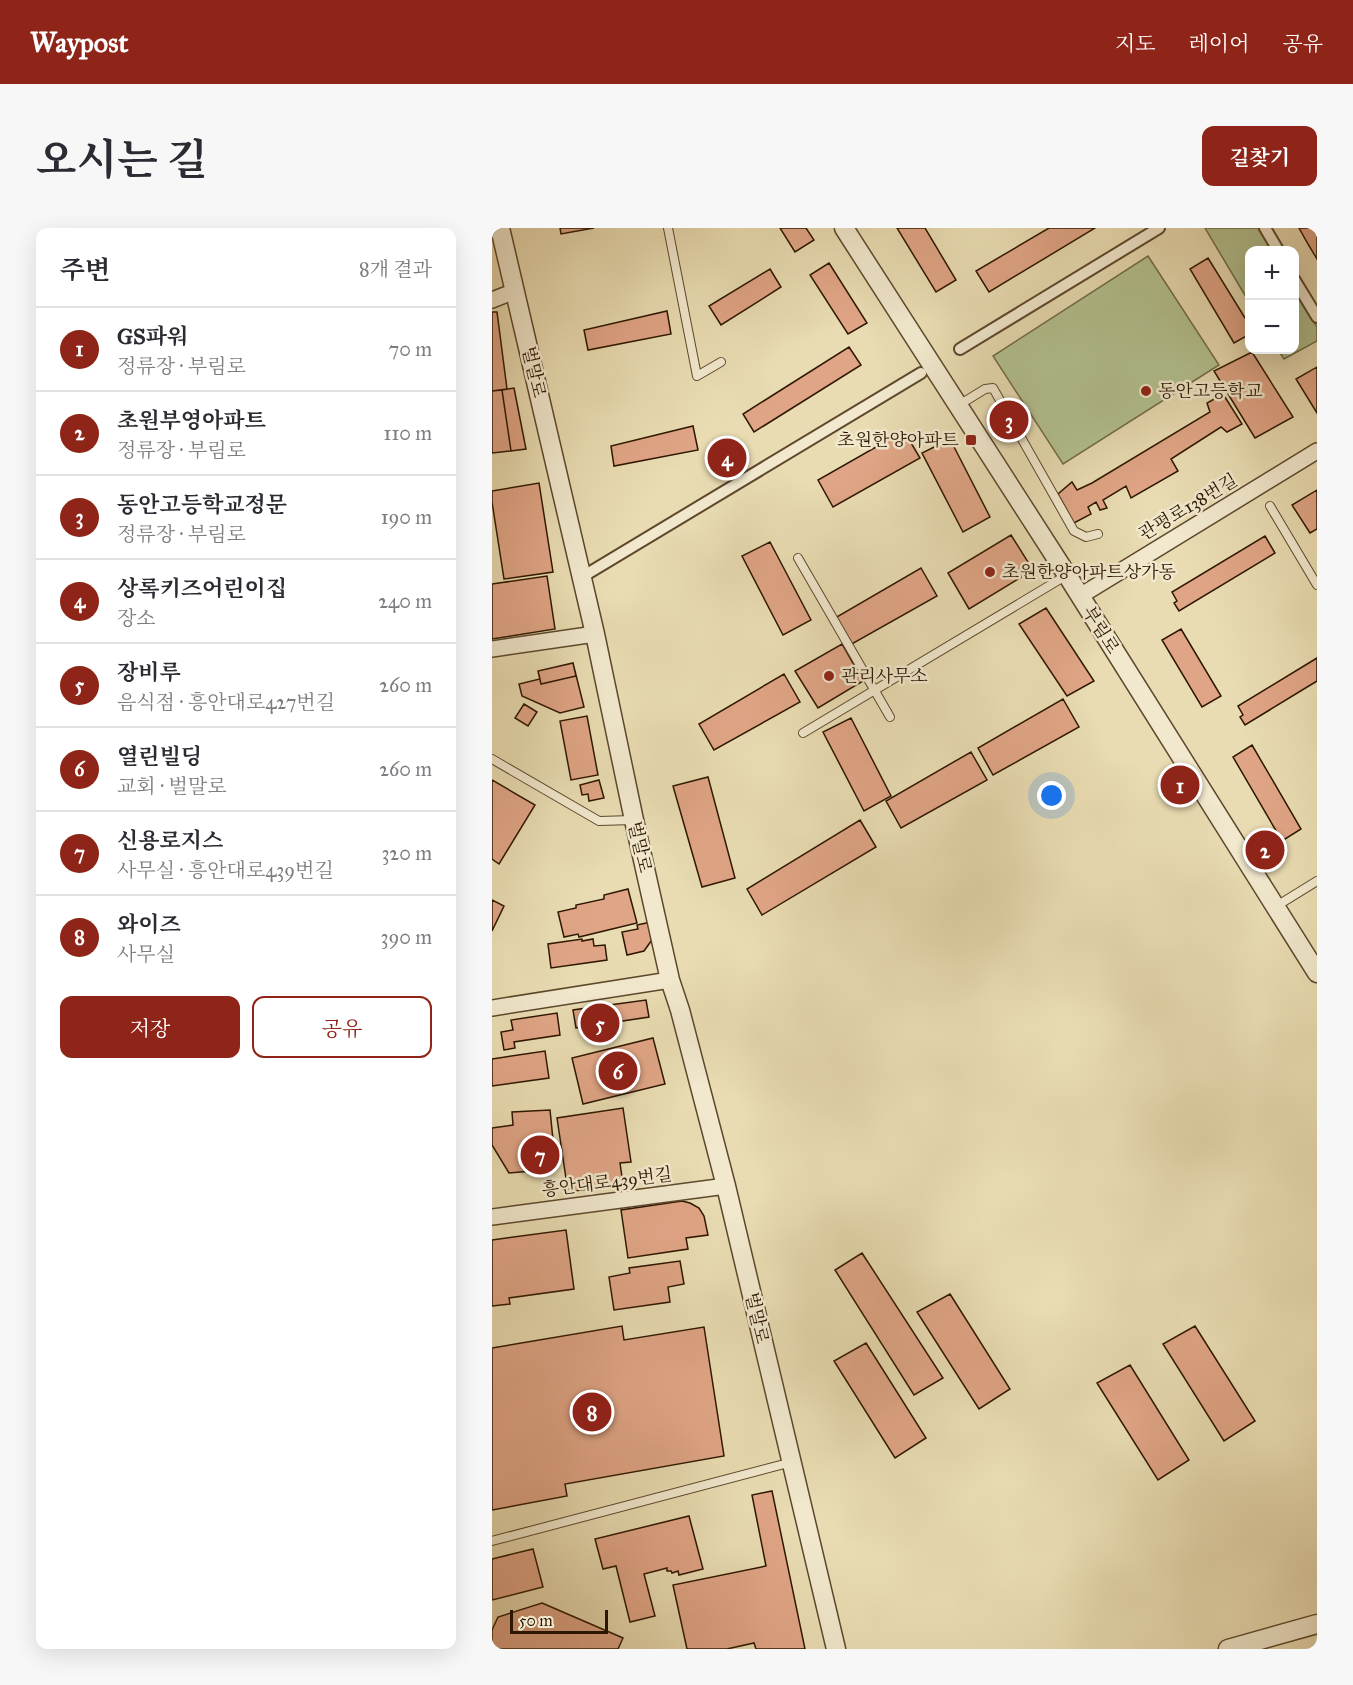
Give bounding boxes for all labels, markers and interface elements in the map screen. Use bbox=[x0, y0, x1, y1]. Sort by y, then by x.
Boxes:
text: Waypost bbox=[30, 25, 128, 60]
text: 지도 bbox=[1115, 31, 1156, 57]
text: 레이어 bbox=[1189, 31, 1249, 57]
text: 공유 bbox=[1282, 31, 1323, 57]
button: 길찾기 bbox=[1202, 126, 1317, 186]
text: 오시는 길 bbox=[36, 134, 207, 186]
map controls bbox=[1245, 246, 1299, 354]
button: + bbox=[1245, 246, 1299, 300]
text: 주변 bbox=[60, 254, 110, 286]
text: 8개 결과 bbox=[359, 257, 432, 281]
button: − bbox=[1245, 300, 1299, 354]
text: GS파워 bbox=[117, 323, 188, 350]
text: 1 bbox=[76, 337, 83, 361]
text: 70 m bbox=[389, 337, 432, 361]
street label: 벌말로 bbox=[517, 344, 551, 400]
text: 정류장 · 부림로 bbox=[117, 354, 246, 378]
place label: 동안고등학교 bbox=[1158, 380, 1263, 402]
marker: 동안고등학교 bbox=[1139, 384, 1153, 398]
pin: 3 bbox=[990, 398, 1028, 442]
text: 초원부영아파트 bbox=[117, 407, 266, 434]
text: 2 bbox=[75, 421, 84, 445]
text: 110 m bbox=[384, 421, 432, 445]
place label: 초원한양아파트 bbox=[837, 429, 960, 451]
marker: 초원한양아파트 bbox=[964, 433, 978, 447]
pin: 4 bbox=[708, 436, 746, 480]
text: 정류장 · 부림로 bbox=[117, 438, 246, 462]
street label: 관평로138번길 bbox=[1135, 469, 1241, 545]
text: 동안고등학교정문 bbox=[117, 491, 287, 518]
text: 3 bbox=[76, 505, 84, 529]
text: 190 m bbox=[381, 505, 432, 529]
text: 정류장 · 부림로 bbox=[117, 522, 246, 546]
place label: 초원한양아파트상가동 bbox=[1002, 561, 1176, 583]
marker: 초원한양아파트상가동 bbox=[983, 565, 997, 579]
text: 상록키즈어린이집 bbox=[117, 575, 287, 602]
text: 4 bbox=[74, 589, 85, 613]
text: 240 m bbox=[378, 589, 432, 613]
street label: 부림로 bbox=[1078, 602, 1124, 658]
text: 장소 bbox=[117, 606, 156, 630]
text: 장비루 bbox=[117, 659, 181, 686]
place label: 관리사무소 bbox=[841, 665, 928, 687]
marker: 관리사무소 bbox=[822, 669, 836, 683]
text: 5 bbox=[75, 673, 84, 697]
text: 260 m bbox=[379, 673, 432, 697]
text: 음식점 · 흥안대로427번길 bbox=[117, 690, 335, 714]
text: 열린빌딩 bbox=[117, 743, 202, 770]
text: 6 bbox=[74, 757, 85, 781]
text: 260 m bbox=[379, 757, 432, 781]
pin: 1 bbox=[1160, 762, 1200, 808]
text: 교회 · 벌말로 bbox=[117, 774, 227, 798]
your location bbox=[1037, 781, 1066, 810]
street label: 벌말로 bbox=[623, 819, 657, 875]
text: 신용로지스 bbox=[117, 827, 223, 854]
pin: 2 bbox=[1246, 828, 1284, 872]
text: 7 bbox=[74, 841, 85, 865]
text: 320 m bbox=[381, 841, 432, 865]
text: 사무실 · 흥안대로439번길 bbox=[117, 858, 334, 882]
text: 와이즈 bbox=[117, 911, 181, 938]
text: 8 bbox=[74, 925, 85, 949]
text: 390 m bbox=[381, 925, 432, 949]
text: 사무실 bbox=[117, 942, 175, 966]
button: 저장 bbox=[60, 996, 240, 1058]
button: 공유 bbox=[252, 996, 432, 1058]
pin: 5 bbox=[580, 1000, 620, 1046]
pin: 6 bbox=[598, 1048, 638, 1094]
pin: 7 bbox=[520, 1132, 560, 1178]
street label: 흥안대로439번길 bbox=[541, 1163, 673, 1201]
street label: 벌말로 bbox=[740, 1290, 774, 1346]
pin: 8 bbox=[572, 1390, 612, 1434]
scale bar bbox=[510, 1607, 608, 1634]
text: 50 m bbox=[519, 1611, 553, 1630]

